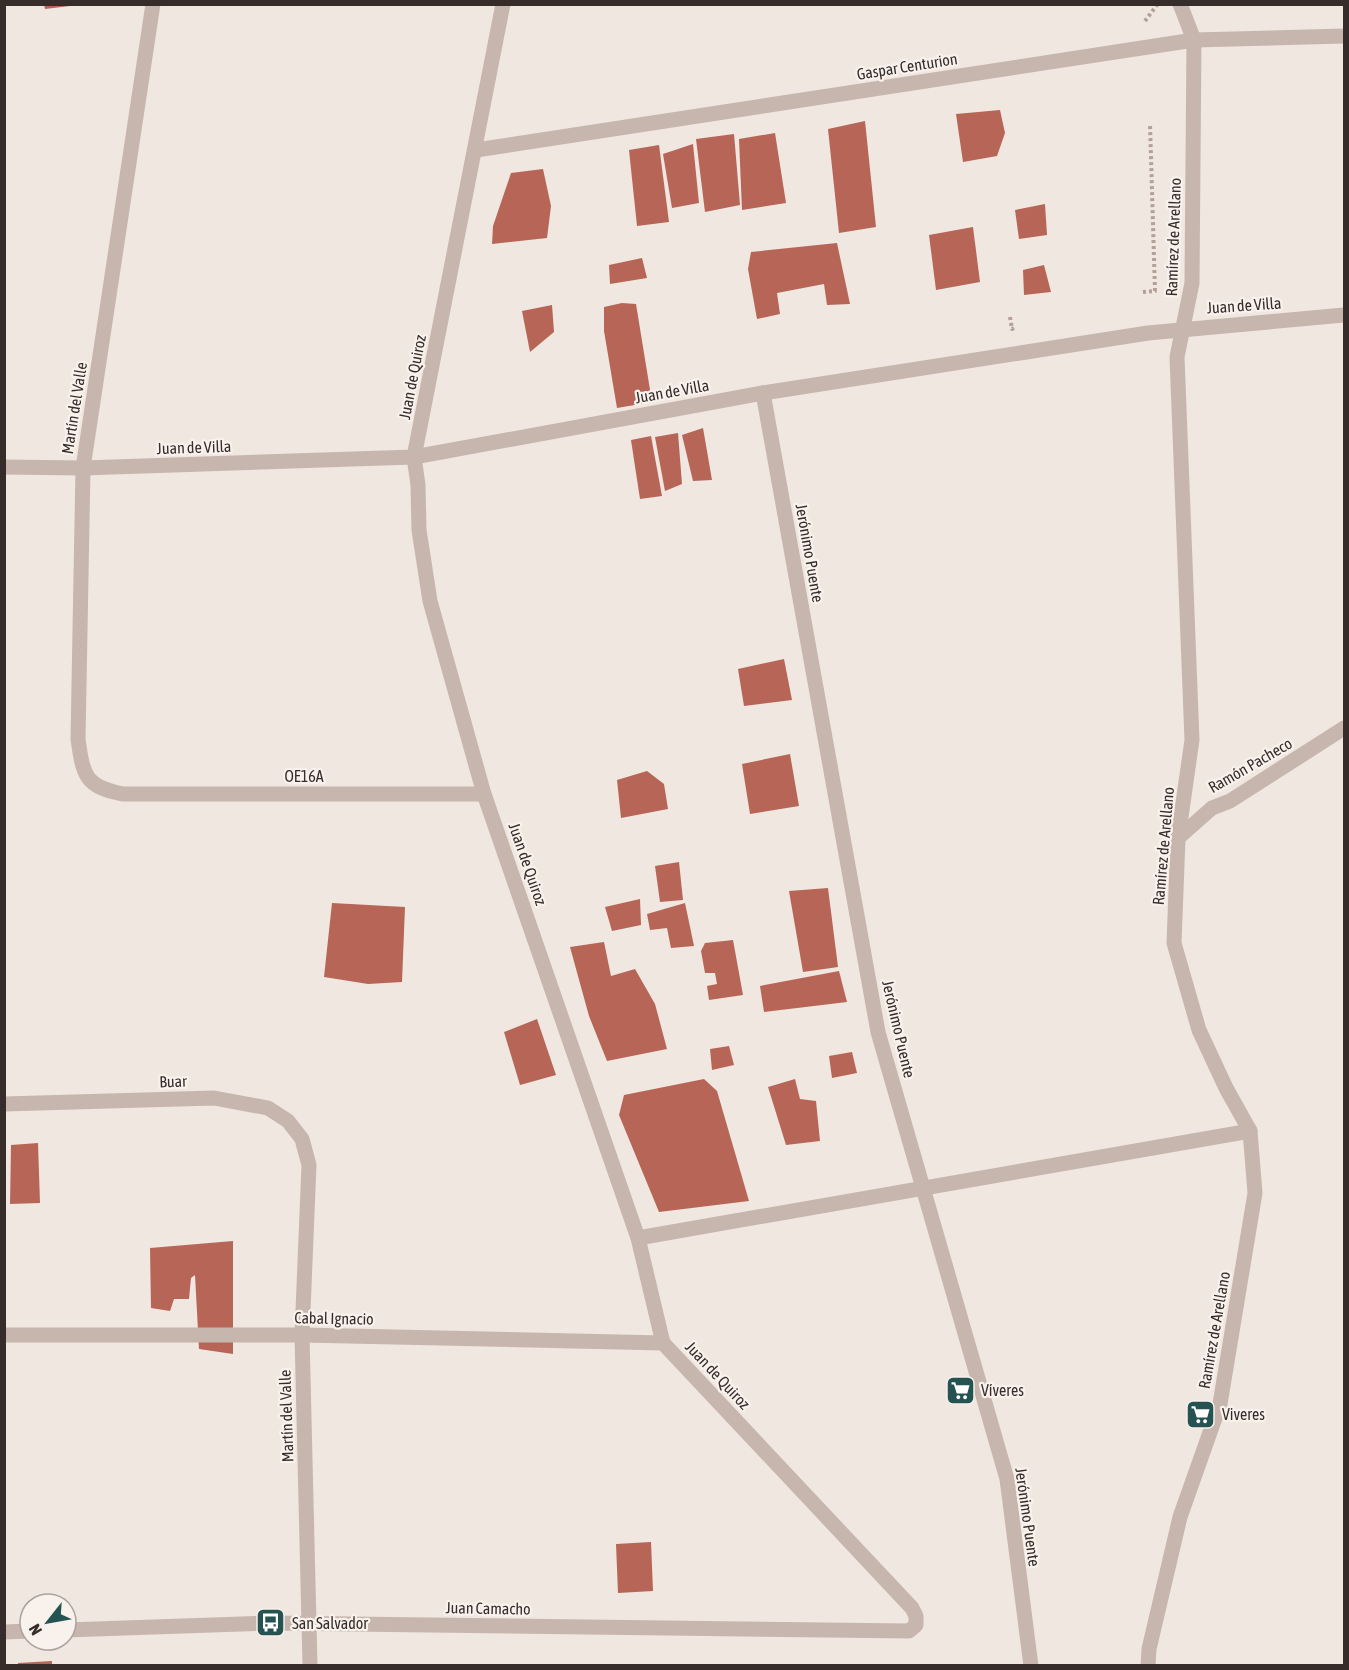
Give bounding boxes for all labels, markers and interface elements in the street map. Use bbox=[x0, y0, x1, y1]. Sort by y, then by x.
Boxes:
street label: Gaspar Centurion bbox=[855, 49, 959, 84]
street label: Ramírez de Arellano bbox=[1162, 177, 1184, 297]
street label: Juan de Villa bbox=[1206, 293, 1282, 317]
street label: Juan de Quiroz bbox=[395, 333, 429, 421]
street label: Martín del Valle bbox=[58, 361, 90, 455]
street label: Juan de Villa bbox=[634, 376, 710, 406]
street label: Juan de Villa bbox=[156, 437, 232, 457]
street label: Jerónimo Puente bbox=[792, 502, 828, 604]
street label: Ramón Pacheco bbox=[1205, 734, 1295, 796]
street label: OE16A bbox=[284, 767, 324, 785]
street label: Ramírez de Arellano bbox=[1149, 786, 1177, 906]
street label: Juan de Quiroz bbox=[506, 820, 551, 908]
street label: Jerónimo Puente bbox=[879, 978, 919, 1080]
street label: Buar bbox=[159, 1072, 187, 1090]
street label: Ramírez de Arellano bbox=[1195, 1270, 1233, 1390]
street label: Cabal Ignacio bbox=[294, 1308, 374, 1329]
street label: Juan de Quiroz bbox=[682, 1337, 754, 1413]
street label: Martín del Valle bbox=[275, 1369, 297, 1463]
supermarket icon: Víveres bbox=[944, 1374, 976, 1406]
place label: Víveres bbox=[981, 1381, 1024, 1399]
supermarket icon: Viveres bbox=[1185, 1398, 1217, 1430]
place label: Viveres bbox=[1222, 1405, 1265, 1423]
street label: Jerónimo Puente bbox=[1012, 1466, 1044, 1568]
north arrow bbox=[18, 1592, 78, 1652]
street label: Juan Camacho bbox=[445, 1598, 531, 1618]
bus stop icon: San Salvador bbox=[255, 1607, 287, 1639]
place label: San Salvador bbox=[292, 1614, 368, 1632]
text: N bbox=[25, 1621, 45, 1638]

